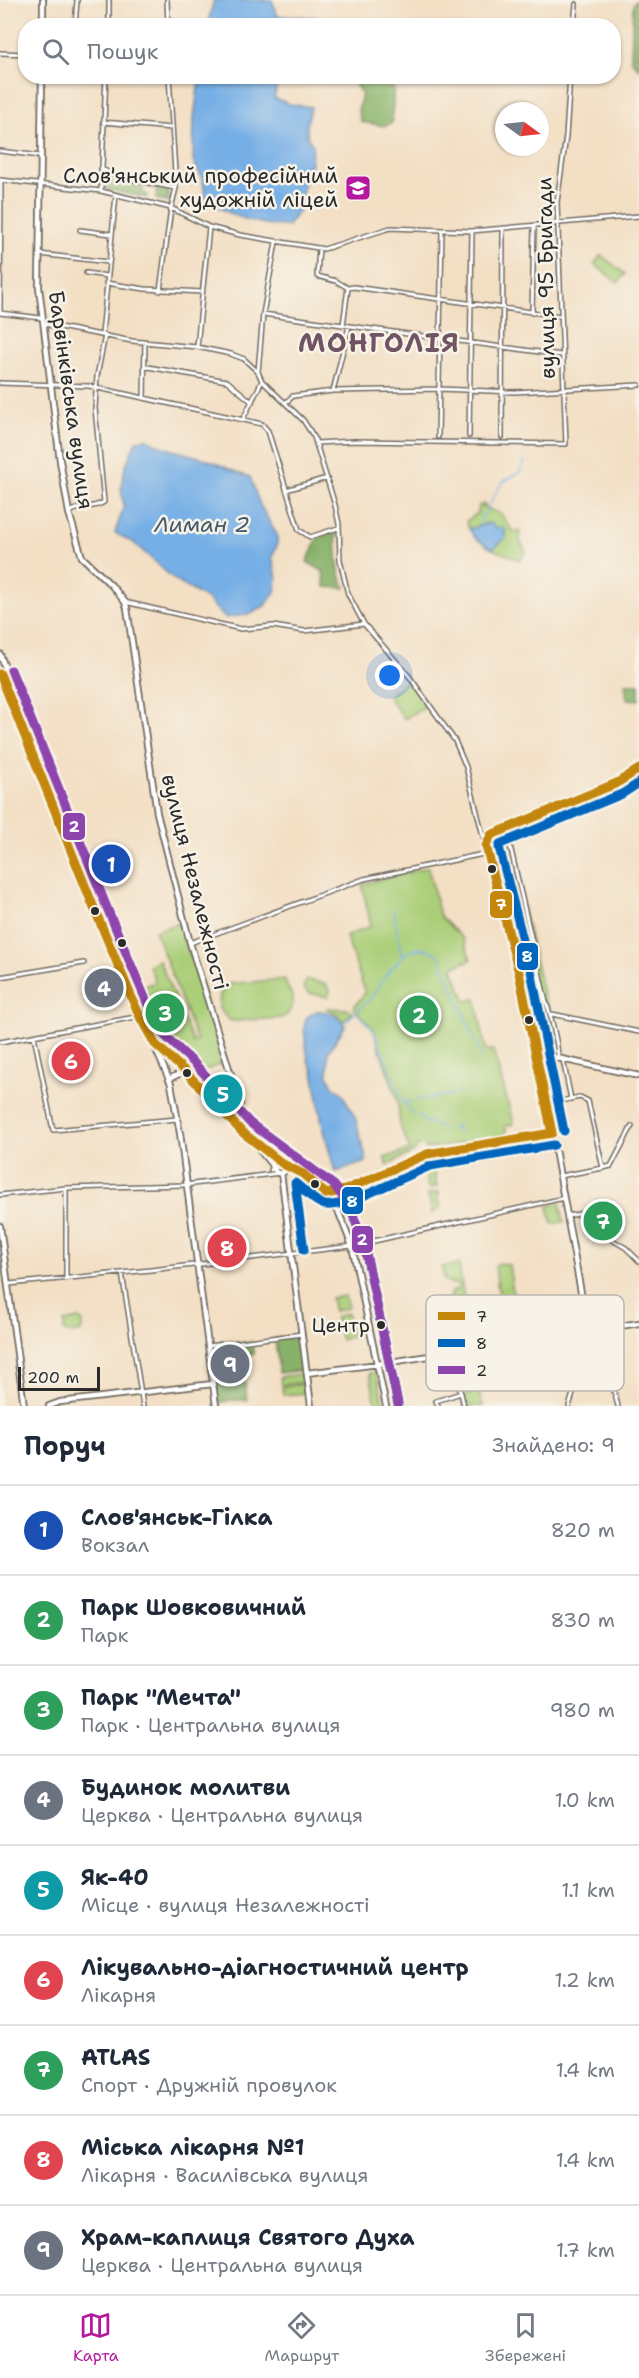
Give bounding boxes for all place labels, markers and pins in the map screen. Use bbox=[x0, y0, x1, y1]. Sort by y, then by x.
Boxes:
place label: Слов'янський професійний художній ліцей bbox=[63, 162, 338, 214]
school or university icon: Слов'янський професійний художній ліцей bbox=[343, 173, 373, 203]
pin: 1 bbox=[92, 842, 130, 886]
unlabelled marker bbox=[486, 863, 498, 875]
unlabelled marker bbox=[89, 905, 101, 917]
unlabelled marker bbox=[116, 937, 128, 949]
pin: 4 bbox=[84, 966, 124, 1010]
pin: 3 bbox=[146, 990, 184, 1036]
pin: 2 bbox=[400, 992, 438, 1038]
unlabelled marker bbox=[523, 1014, 535, 1026]
pin: 6 bbox=[52, 1038, 90, 1084]
unlabelled marker bbox=[181, 1067, 193, 1079]
pin: 5 bbox=[204, 1072, 242, 1116]
unlabelled marker bbox=[309, 1178, 321, 1190]
pin: 7 bbox=[584, 1198, 622, 1244]
pin: 8 bbox=[208, 1226, 246, 1270]
place label: Центр bbox=[312, 1312, 370, 1338]
marker: Центр bbox=[375, 1319, 387, 1331]
pin: 9 bbox=[210, 1342, 250, 1386]

